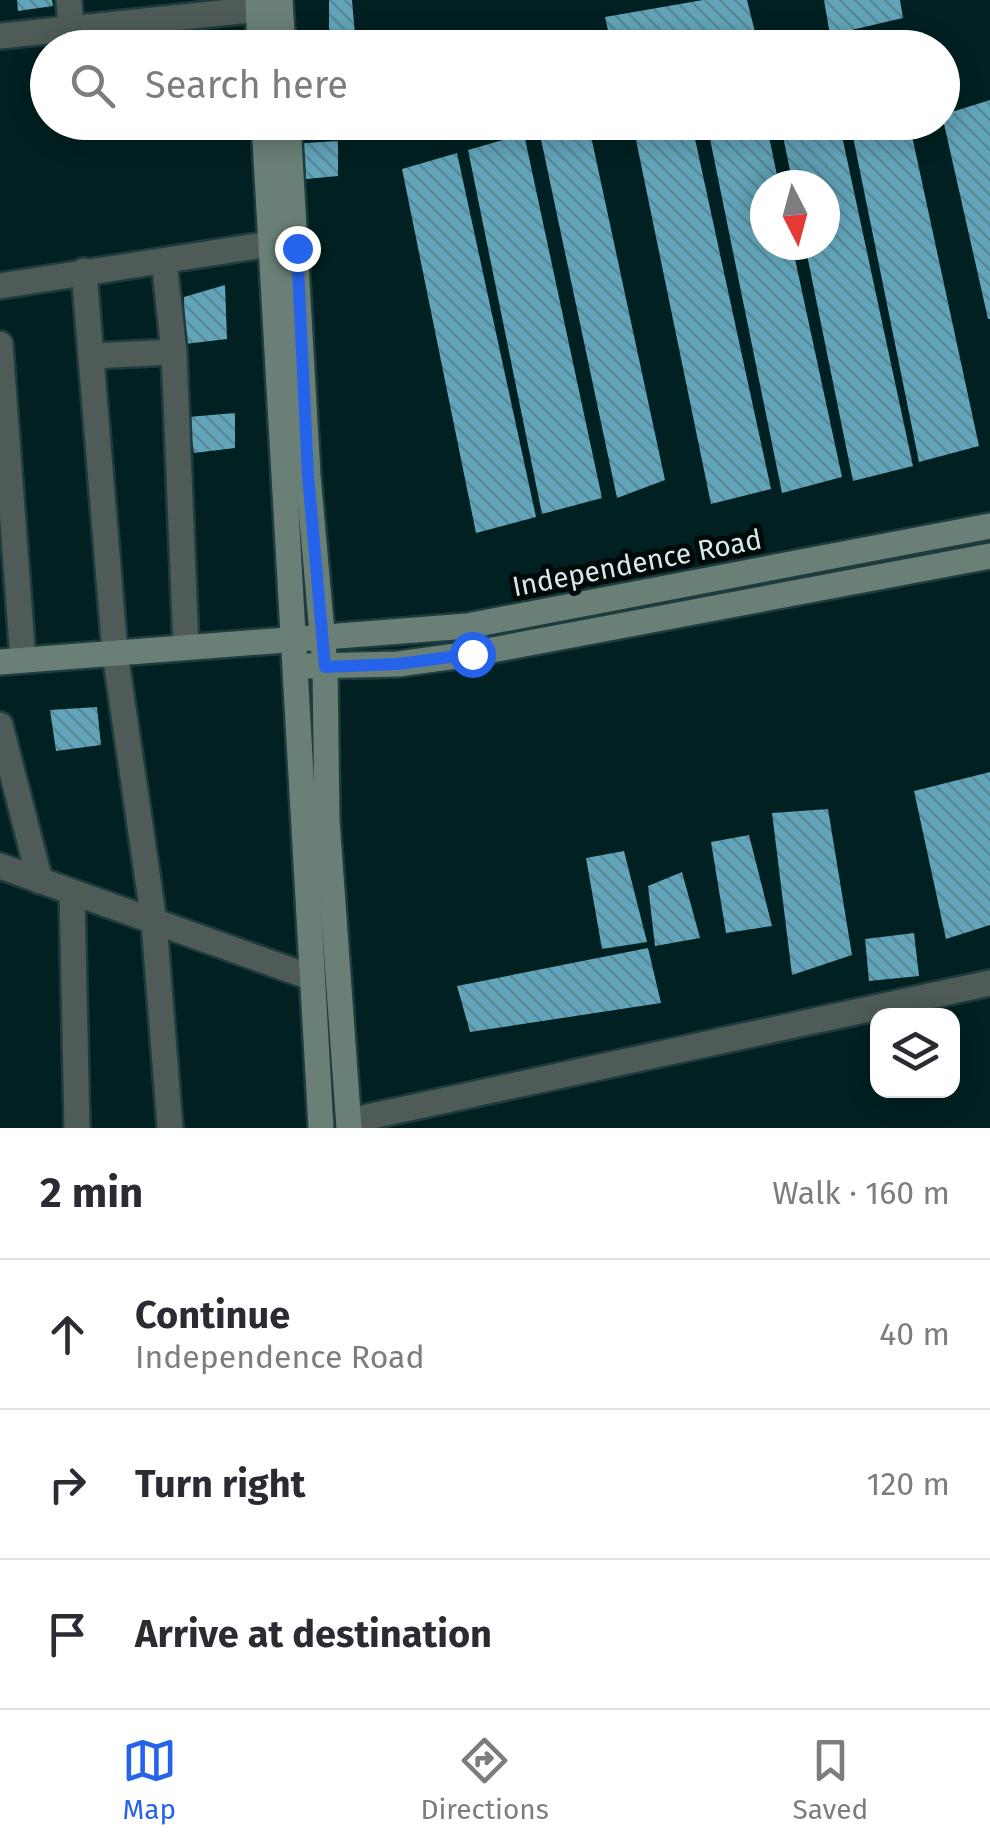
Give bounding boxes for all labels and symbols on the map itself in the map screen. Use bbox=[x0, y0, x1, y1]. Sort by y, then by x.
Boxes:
north arrow bbox=[750, 170, 840, 260]
route end bbox=[275, 226, 321, 272]
street label: Independence Road bbox=[509, 523, 765, 603]
route start bbox=[450, 632, 496, 678]

